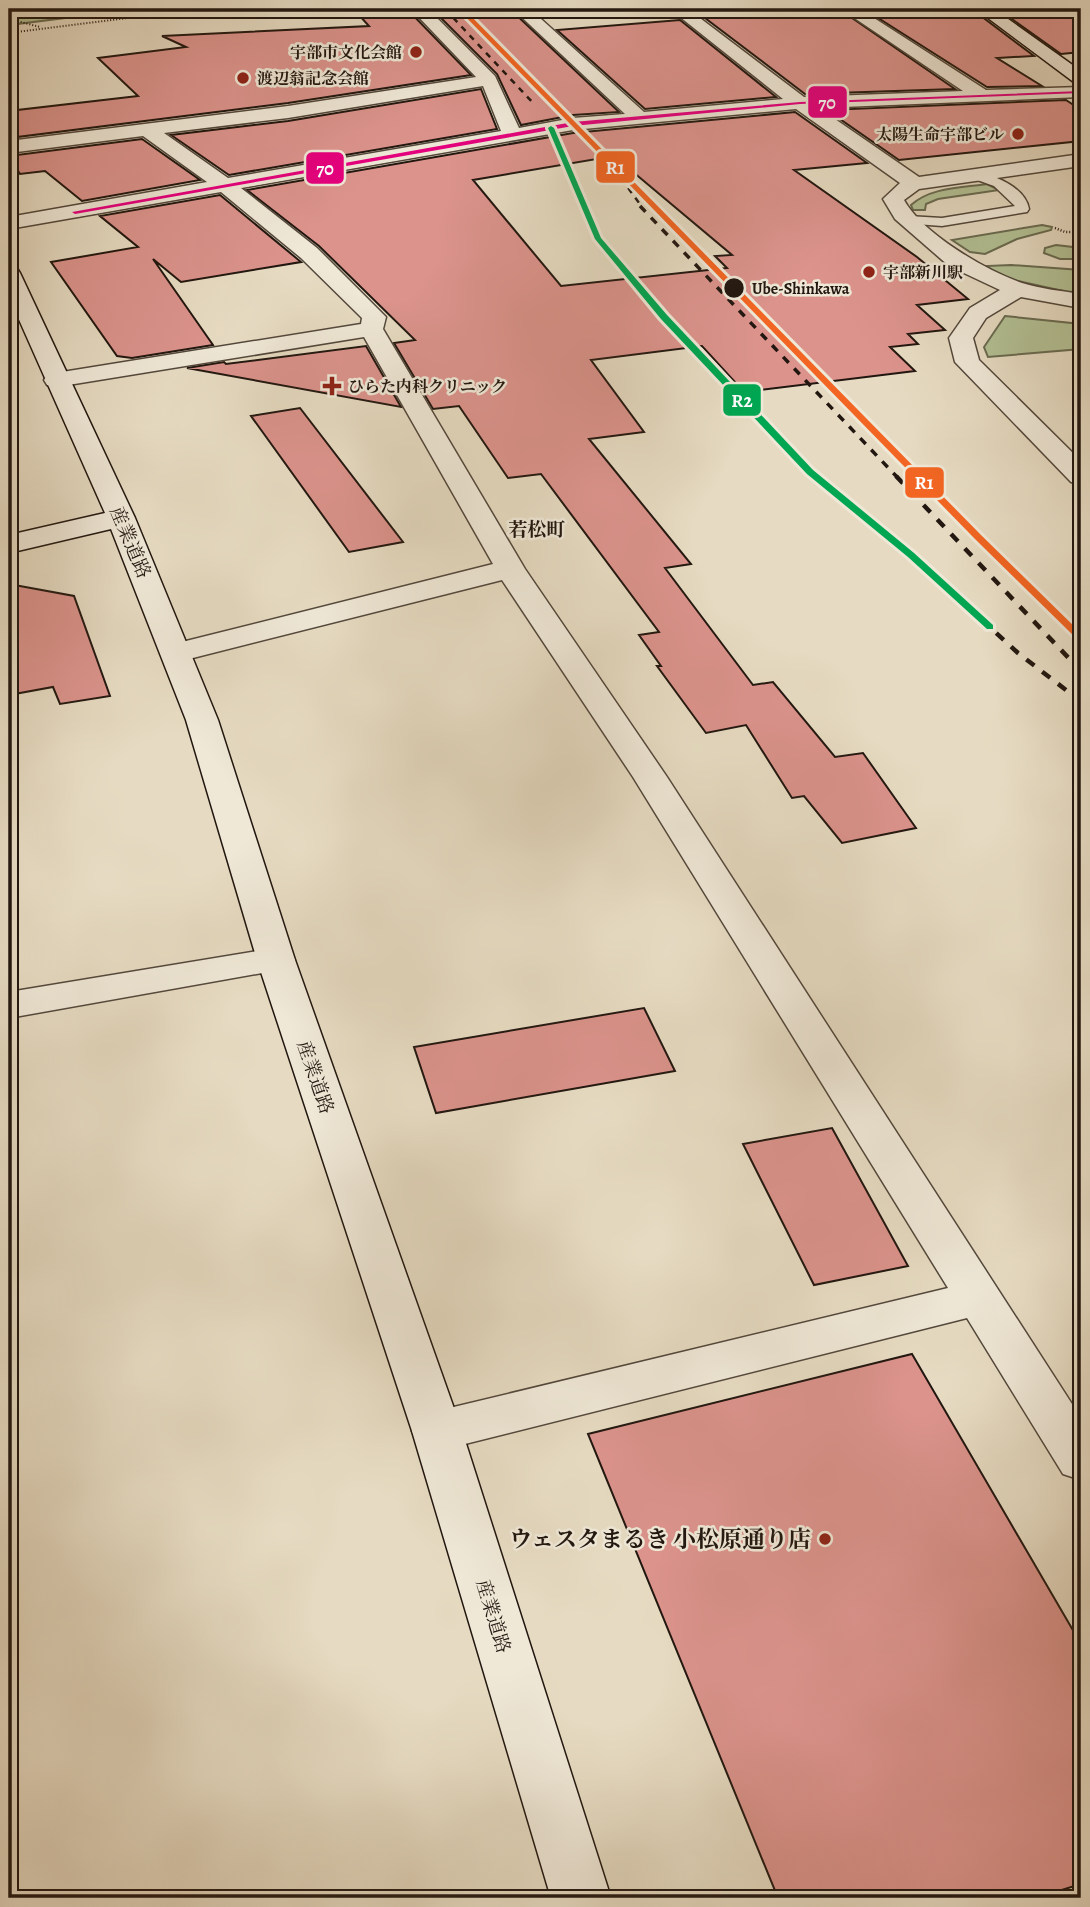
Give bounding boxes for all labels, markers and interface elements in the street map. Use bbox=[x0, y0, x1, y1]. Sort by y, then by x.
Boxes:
place label: 宇部市文化会館 bbox=[290, 42, 402, 64]
marker: 宇部市文化会館 bbox=[408, 44, 424, 60]
place label: 渡辺翁記念会館 bbox=[257, 68, 369, 90]
marker: 渡辺翁記念会館 bbox=[235, 70, 251, 86]
line badge: 70 bbox=[807, 85, 848, 119]
text: 70 bbox=[818, 90, 836, 116]
place label: 太陽生命宇部ビル bbox=[876, 124, 1004, 146]
marker: 太陽生命宇部ビル bbox=[1010, 126, 1026, 142]
line badge: R1 bbox=[595, 150, 636, 184]
line badge: 70 bbox=[305, 151, 345, 185]
text: R1 bbox=[606, 155, 625, 181]
text: 70 bbox=[316, 156, 334, 182]
place label: 宇部新川駅 bbox=[883, 262, 963, 284]
marker: 宇部新川駅 bbox=[861, 264, 877, 280]
marker: Ube-Shinkawa bbox=[722, 276, 746, 300]
place label: Ube-Shinkawa bbox=[752, 278, 850, 300]
marker: ひらた内科クリニック bbox=[322, 376, 342, 396]
place label: ひらた内科クリニック bbox=[348, 376, 507, 398]
line badge: R2 bbox=[722, 383, 762, 417]
text: R2 bbox=[731, 388, 753, 414]
line badge: R1 bbox=[904, 466, 945, 499]
text: R1 bbox=[915, 470, 934, 496]
street label: 産業道路 bbox=[103, 502, 157, 582]
district label: 若松町 bbox=[508, 517, 566, 543]
street label: 産業道路 bbox=[290, 1037, 340, 1117]
place label: ウェスタまるき 小松原通り店 bbox=[509, 1524, 811, 1555]
marker: ウェスタまるき 小松原通り店 bbox=[817, 1531, 833, 1547]
street label: 産業道路 bbox=[469, 1576, 517, 1656]

